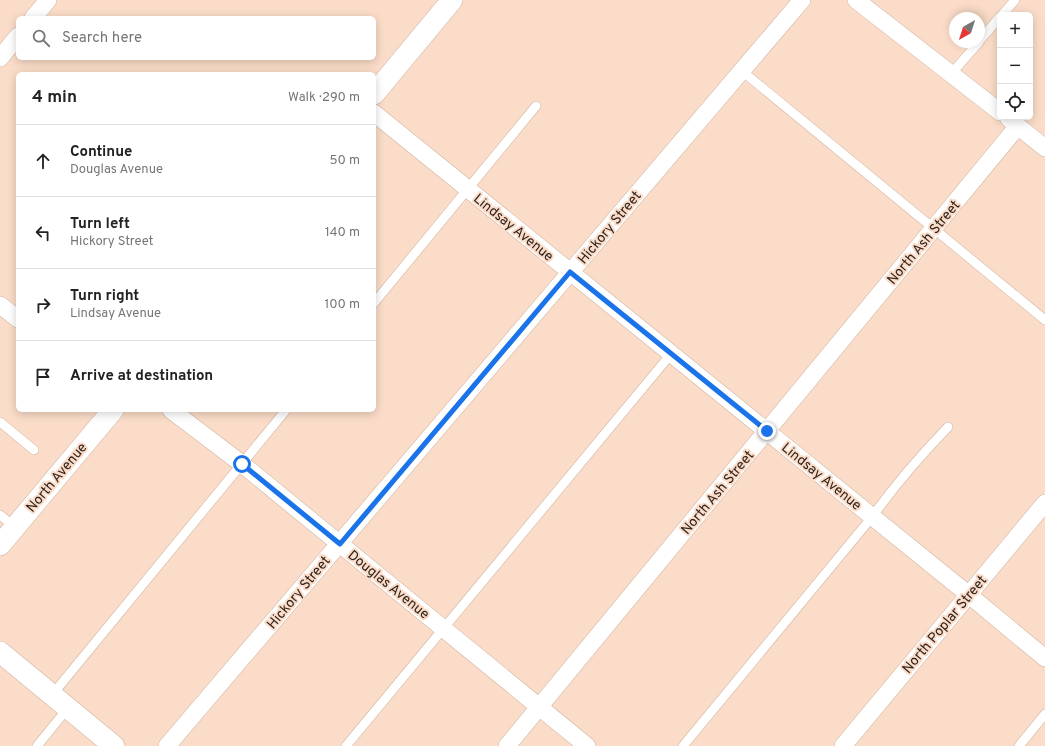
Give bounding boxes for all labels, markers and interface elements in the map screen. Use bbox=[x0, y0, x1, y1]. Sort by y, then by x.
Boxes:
north arrow bbox=[949, 12, 985, 48]
map controls bbox=[997, 12, 1033, 120]
button: + bbox=[997, 12, 1033, 48]
search box bbox=[16, 16, 376, 60]
icon: search bbox=[30, 27, 52, 49]
text: Search here bbox=[62, 29, 142, 48]
button: − bbox=[997, 48, 1033, 84]
button: locate bbox=[997, 84, 1033, 120]
text: 4 min bbox=[32, 87, 77, 109]
text: Walk · 290 m bbox=[288, 90, 360, 106]
text: Continue bbox=[70, 143, 132, 162]
icon: ahead bbox=[32, 150, 54, 172]
text: 50 m bbox=[330, 153, 360, 169]
text: Douglas Avenue bbox=[70, 162, 163, 178]
street label: Hickory Street bbox=[575, 188, 646, 268]
street label: Lindsay Avenue bbox=[470, 191, 557, 266]
street label: North Ash Street bbox=[884, 197, 964, 289]
text: Turn left bbox=[70, 215, 130, 234]
icon: left bbox=[32, 222, 54, 244]
text: 140 m bbox=[325, 225, 360, 241]
text: Hickory Street bbox=[70, 234, 154, 250]
text: Turn right bbox=[70, 287, 139, 306]
icon: right bbox=[32, 294, 54, 316]
text: 100 m bbox=[324, 297, 360, 313]
text: Lindsay Avenue bbox=[70, 306, 161, 322]
icon: arrive bbox=[32, 366, 54, 388]
text: Arrive at destination bbox=[70, 367, 213, 386]
route end bbox=[758, 422, 776, 440]
street label: North Avenue bbox=[23, 440, 91, 516]
street label: Lindsay Avenue bbox=[778, 440, 865, 515]
street label: North Ash Street bbox=[678, 447, 758, 539]
route start bbox=[233, 455, 251, 473]
street label: Douglas Avenue bbox=[344, 547, 432, 623]
street label: Hickory Street bbox=[264, 553, 335, 633]
street label: North Poplar Street bbox=[899, 573, 991, 677]

